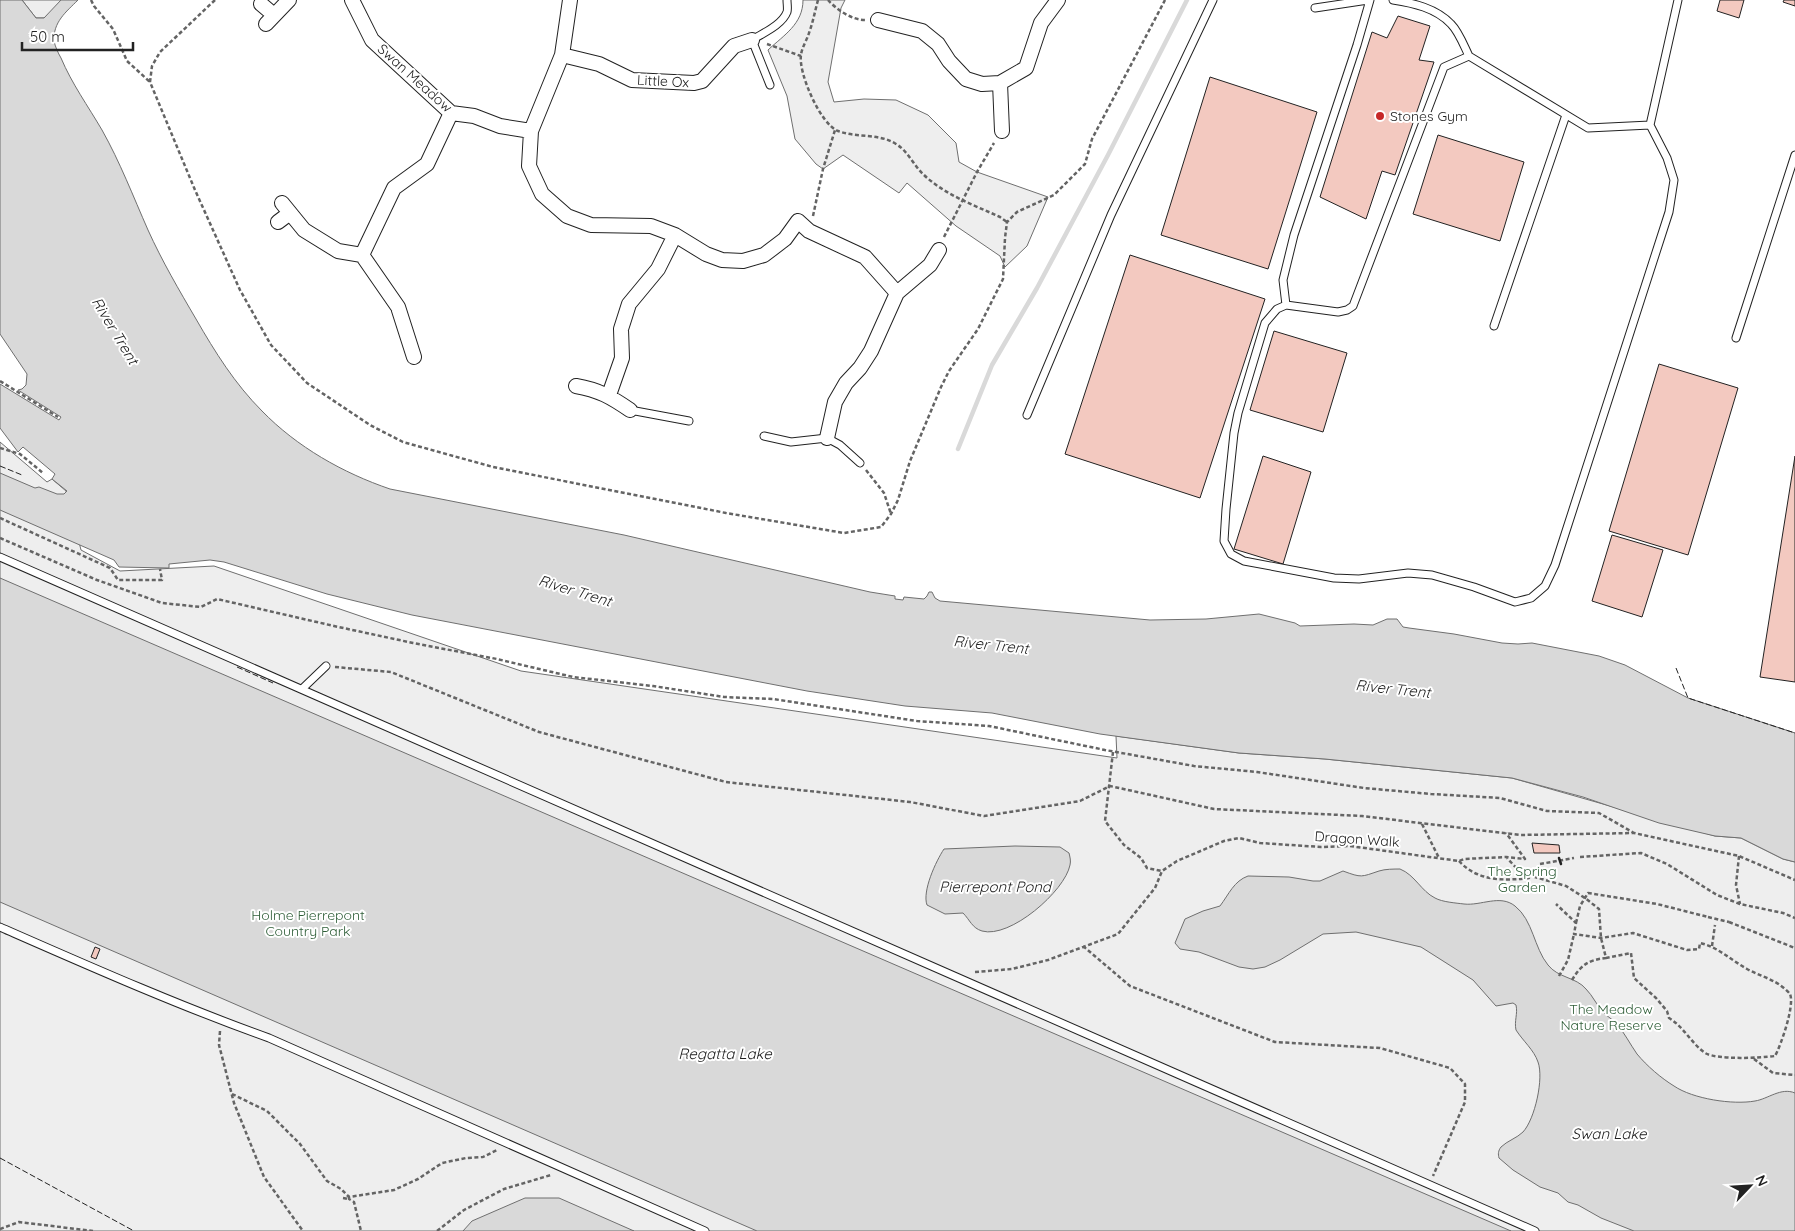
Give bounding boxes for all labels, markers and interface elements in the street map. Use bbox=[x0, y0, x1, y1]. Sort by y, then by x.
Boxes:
scale bar bbox=[22, 20, 134, 52]
text: 50 m bbox=[30, 27, 65, 46]
street label: Swan Meadow bbox=[374, 40, 456, 117]
street label: Little Ox bbox=[637, 71, 690, 91]
place label: Stones Gym bbox=[1390, 107, 1468, 125]
marker: Stones Gym bbox=[1374, 110, 1386, 122]
water label: River Trent bbox=[88, 294, 144, 370]
water label: River Trent bbox=[536, 570, 616, 611]
water label: River Trent bbox=[953, 631, 1031, 658]
water label: River Trent bbox=[1355, 675, 1433, 702]
street label: Dragon Walk bbox=[1314, 827, 1400, 851]
park label: The Spring Garden bbox=[1487, 862, 1557, 896]
water label: Pierrepont Pond bbox=[939, 877, 1053, 896]
park label: Holme Pierrepont Country Park bbox=[251, 906, 365, 940]
park label: The Meadow Nature Reserve bbox=[1560, 1000, 1662, 1034]
water label: Regatta Lake bbox=[678, 1044, 772, 1063]
water label: Swan Lake bbox=[1572, 1124, 1647, 1143]
north arrow bbox=[1725, 1161, 1775, 1211]
text: N bbox=[1751, 1172, 1772, 1189]

